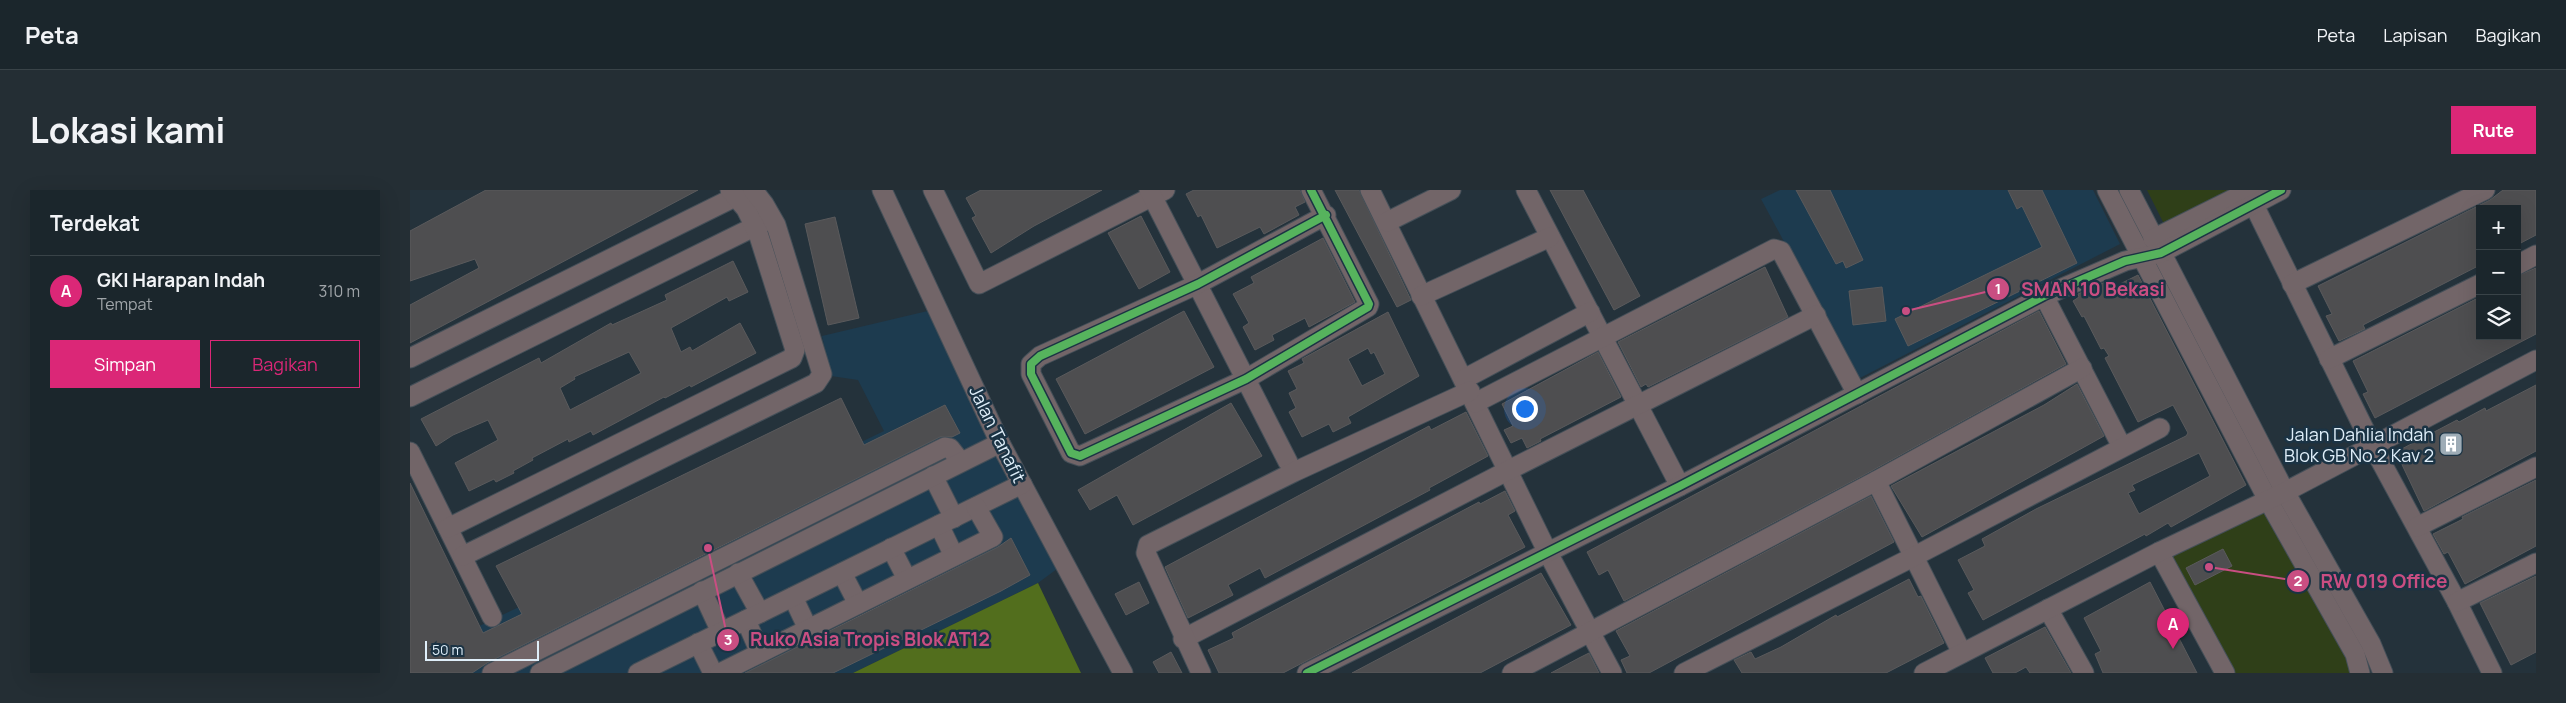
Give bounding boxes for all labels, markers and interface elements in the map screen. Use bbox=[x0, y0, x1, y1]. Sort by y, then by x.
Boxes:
text: Peta bbox=[25, 18, 79, 51]
text: Peta bbox=[2317, 23, 2355, 47]
text: Lapisan bbox=[2383, 23, 2447, 47]
text: Bagikan bbox=[2475, 23, 2541, 47]
text: Lokasi kami bbox=[30, 106, 225, 154]
button: Rute bbox=[2451, 106, 2536, 154]
map controls bbox=[2476, 205, 2521, 340]
button: + bbox=[2476, 205, 2521, 250]
text: Terdekat bbox=[50, 209, 140, 237]
button: − bbox=[2476, 250, 2521, 295]
text: GKI Harapan Indah bbox=[97, 267, 265, 293]
callout: SMAN 10 Bekasi bbox=[1986, 272, 2175, 306]
text: SMAN 10 Bekasi bbox=[2021, 276, 2165, 302]
text: 1 bbox=[1995, 278, 2001, 299]
text: A bbox=[61, 280, 71, 302]
text: 310 m bbox=[318, 280, 360, 302]
text: Tempat bbox=[97, 293, 153, 315]
button: layers bbox=[2476, 295, 2521, 340]
button: Simpan bbox=[50, 340, 200, 388]
button: Bagikan bbox=[210, 340, 360, 388]
street label: Jalan Tanafit bbox=[964, 382, 1032, 486]
your location bbox=[1512, 396, 1538, 422]
place label: Jalan Dahlia Indah Blok GB No.2 Kav 2 bbox=[2284, 422, 2434, 467]
building icon: Jalan Dahlia Indah Blok GB No.2 Kav 2 bbox=[2438, 431, 2464, 457]
callout: RW 019 Office bbox=[2285, 564, 2457, 598]
text: RW 019 Office bbox=[2321, 568, 2447, 594]
text: 2 bbox=[2294, 570, 2303, 591]
pin: A bbox=[2157, 608, 2189, 649]
callout: Ruko Asia Tropis Blok AT12 bbox=[715, 623, 1000, 657]
text: Ruko Asia Tropis Blok AT12 bbox=[750, 626, 990, 652]
text: 3 bbox=[724, 629, 732, 650]
scale bar bbox=[425, 638, 539, 661]
text: 50 m bbox=[432, 640, 463, 659]

